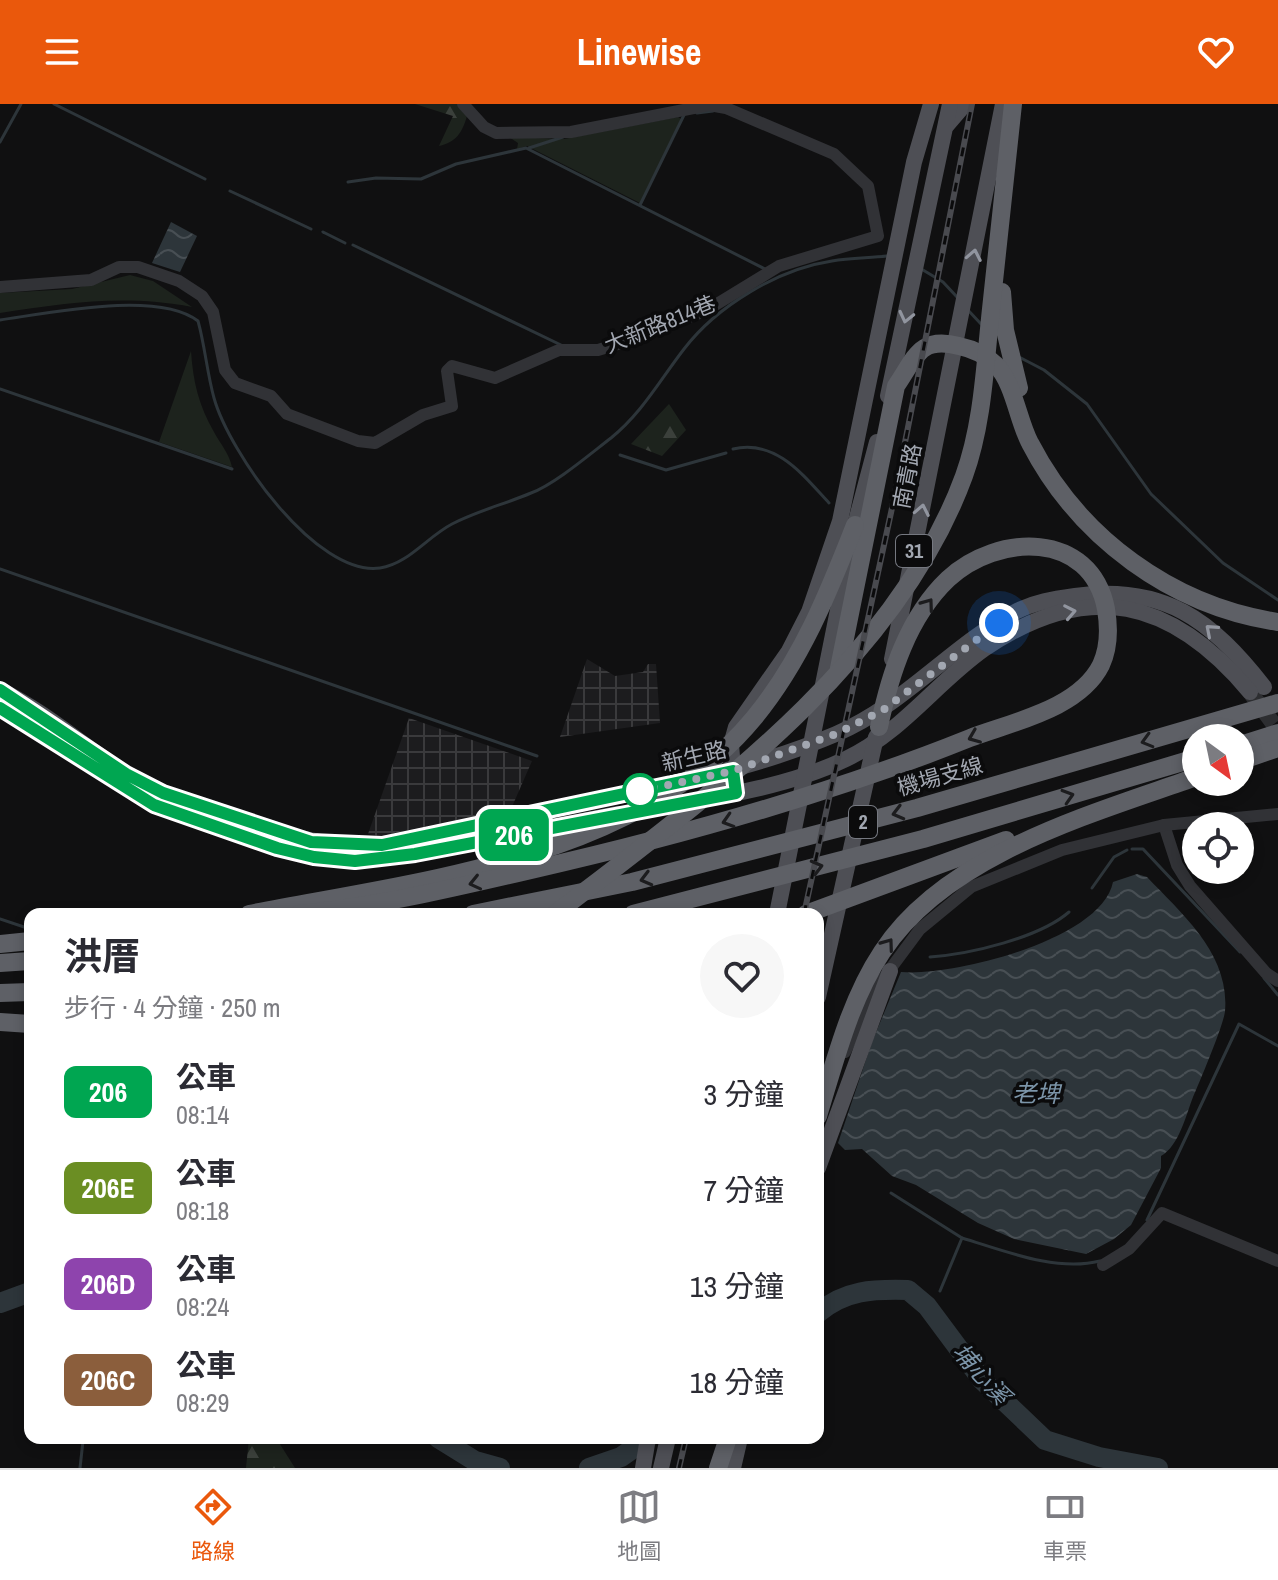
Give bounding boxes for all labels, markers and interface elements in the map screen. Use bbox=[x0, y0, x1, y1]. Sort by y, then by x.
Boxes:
text: Linewise bbox=[577, 28, 701, 76]
icon: menu bbox=[40, 30, 84, 74]
icon: heart bbox=[1194, 30, 1238, 74]
one-way arrow bbox=[965, 249, 982, 262]
street label: 大新路814巷 bbox=[600, 288, 720, 360]
one-way arrow bbox=[898, 310, 915, 324]
street label: 南青路 bbox=[886, 441, 928, 511]
one-way arrow bbox=[913, 503, 930, 517]
road number: 31 bbox=[896, 535, 932, 567]
one-way arrow bbox=[918, 598, 933, 612]
your location bbox=[979, 603, 1019, 643]
one-way arrow bbox=[1062, 604, 1076, 621]
one-way arrow bbox=[1206, 626, 1221, 640]
north arrow bbox=[1182, 724, 1254, 796]
map controls bbox=[1182, 724, 1254, 884]
one-way arrow bbox=[968, 727, 982, 744]
one-way arrow bbox=[1141, 732, 1155, 748]
street label: 新生路 bbox=[658, 734, 730, 778]
street label: 機場支線 bbox=[894, 749, 986, 803]
unlabelled marker bbox=[623, 774, 657, 808]
one-way arrow bbox=[1060, 789, 1074, 805]
one-way arrow bbox=[891, 803, 905, 820]
road number: 2 bbox=[849, 806, 877, 838]
line badge: 206 bbox=[468, 809, 560, 861]
one-way arrow bbox=[721, 812, 735, 828]
button: locate bbox=[1182, 812, 1254, 884]
text: 206 bbox=[495, 816, 533, 854]
one-way arrow bbox=[810, 859, 824, 876]
one-way arrow bbox=[640, 869, 654, 886]
one-way arrow bbox=[469, 874, 483, 891]
text: 洪厝 bbox=[64, 931, 140, 982]
button: heart bbox=[700, 934, 784, 1018]
one-way arrow bbox=[878, 938, 893, 952]
text: 步行 · 4 分鐘 · 250 m bbox=[64, 990, 281, 1025]
text: 公車 bbox=[176, 1057, 236, 1097]
text: 206 bbox=[89, 1073, 127, 1111]
text: 3 分鐘 bbox=[703, 1074, 784, 1114]
water label: 老埤 bbox=[1012, 1077, 1063, 1109]
text: 08:14 bbox=[176, 1097, 229, 1132]
text: 公車 bbox=[176, 1153, 236, 1193]
text: 206E bbox=[81, 1169, 135, 1207]
text: 7 分鐘 bbox=[703, 1170, 784, 1210]
text: 08:18 bbox=[176, 1193, 229, 1228]
text: 公車 bbox=[176, 1249, 236, 1289]
text: 206D bbox=[81, 1265, 135, 1303]
text: 13 分鐘 bbox=[690, 1266, 784, 1306]
text: 08:24 bbox=[176, 1289, 229, 1324]
water label: 埔心溪 bbox=[946, 1336, 1020, 1413]
text: 公車 bbox=[176, 1345, 236, 1385]
text: 206C bbox=[81, 1361, 135, 1399]
text: 18 分鐘 bbox=[690, 1362, 784, 1402]
text: 08:29 bbox=[176, 1385, 229, 1420]
tab: 路線 bbox=[191, 1485, 235, 1566]
tab: 地圖 bbox=[617, 1485, 661, 1566]
tab: 車票 bbox=[1043, 1485, 1087, 1566]

